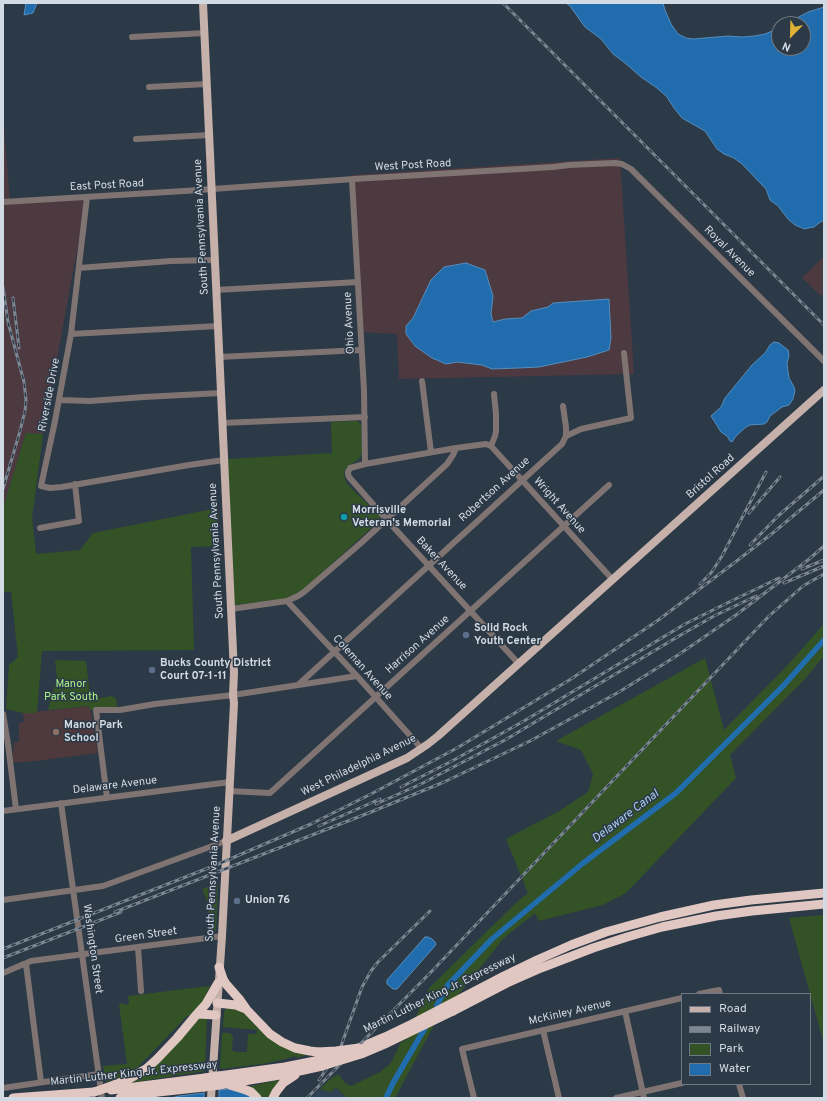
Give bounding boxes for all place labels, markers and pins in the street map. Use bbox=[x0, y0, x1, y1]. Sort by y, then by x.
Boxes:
place label: Morrisville Veteran's Memorial bbox=[352, 504, 451, 530]
marker: Morrisville Veteran's Memorial bbox=[339, 512, 349, 522]
place label: Solid Rock Youth Center bbox=[474, 622, 541, 648]
marker: Solid Rock Youth Center bbox=[461, 630, 471, 640]
place label: Bucks County District Court 07-1-11 bbox=[160, 657, 271, 683]
marker: Bucks County District Court 07-1-11 bbox=[147, 665, 157, 675]
place label: Manor Park School bbox=[64, 719, 123, 745]
marker: Manor Park School bbox=[51, 727, 61, 737]
place label: Union 76 bbox=[245, 894, 290, 908]
marker: Union 76 bbox=[232, 896, 242, 906]

